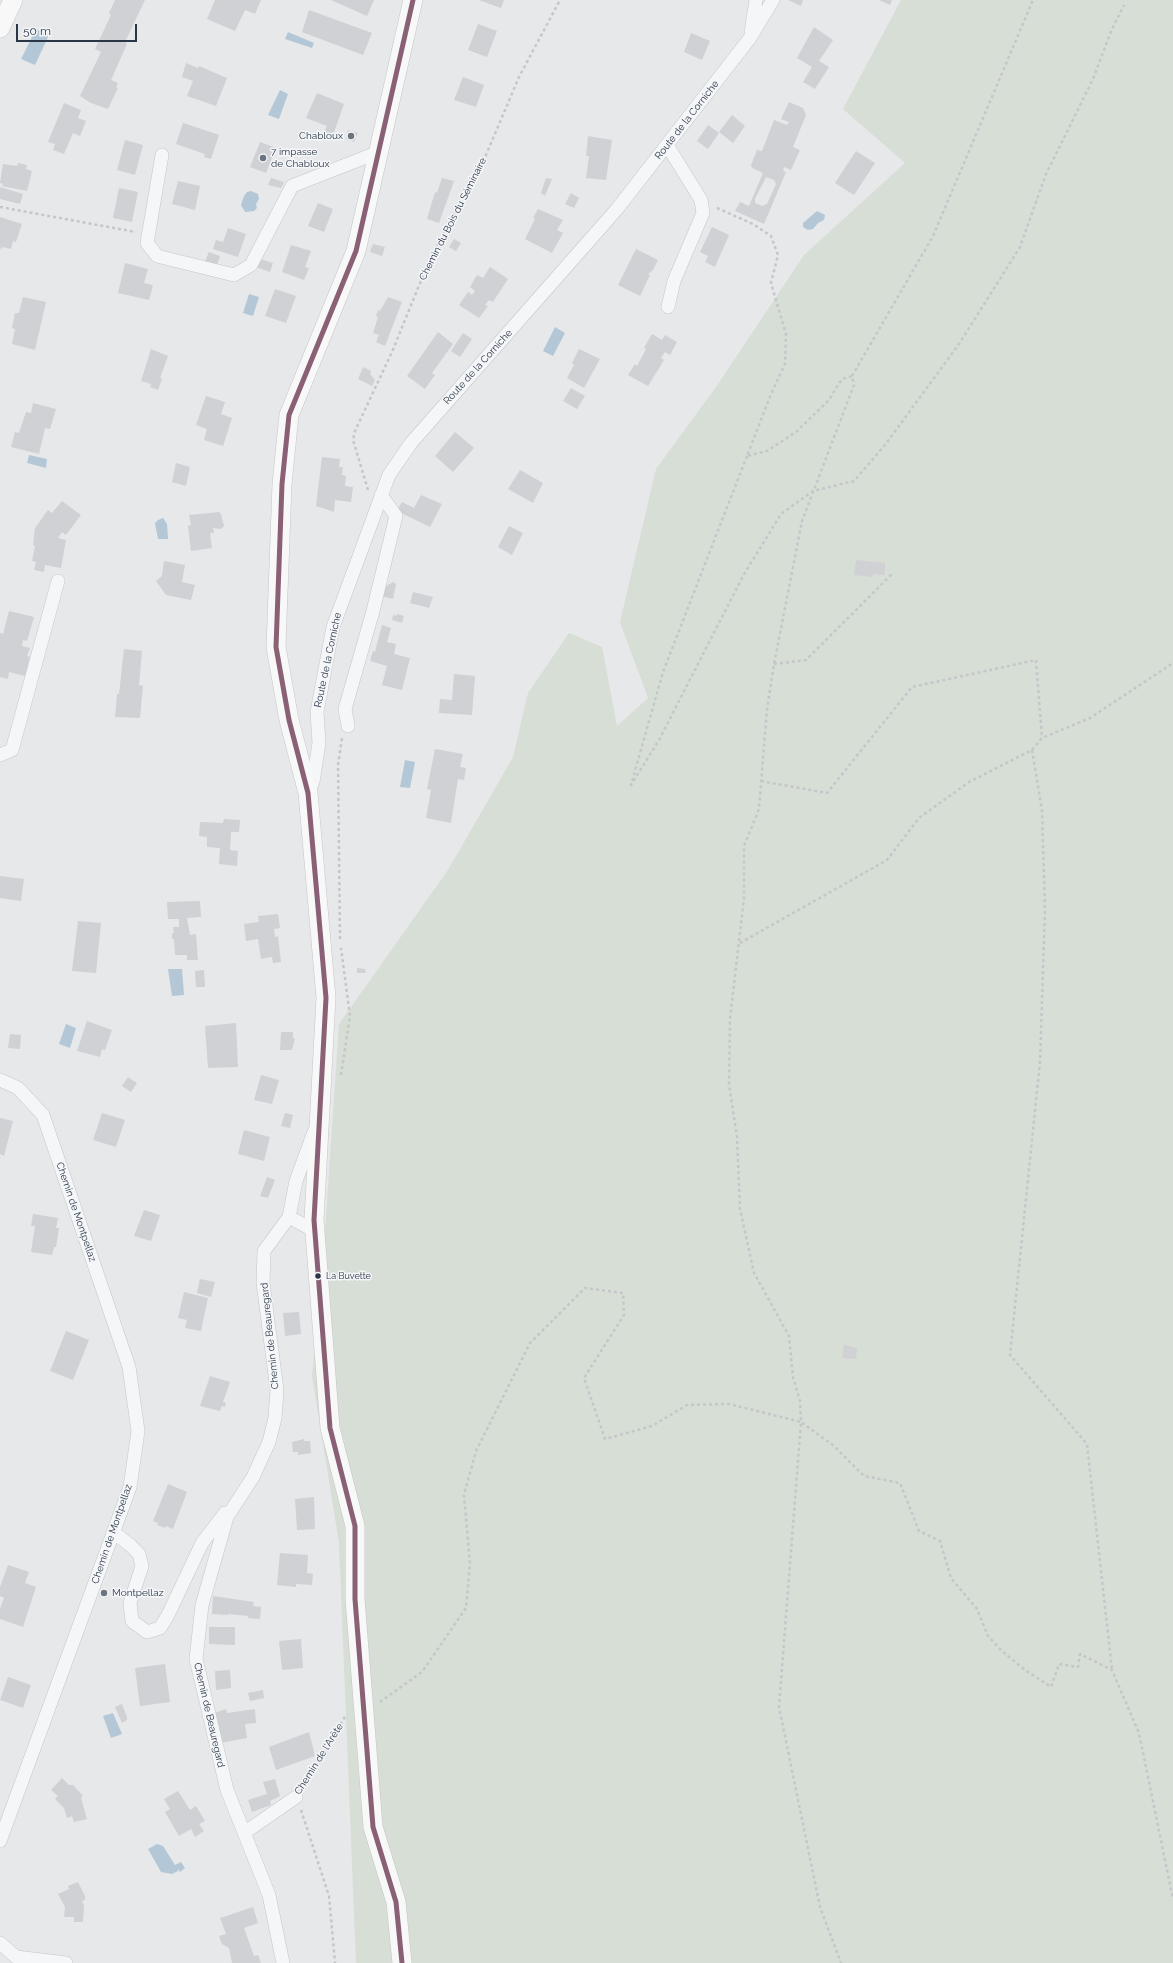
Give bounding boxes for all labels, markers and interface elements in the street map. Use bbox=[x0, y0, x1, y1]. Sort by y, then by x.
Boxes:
scale bar bbox=[18, 16, 139, 42]
text: 50 m bbox=[23, 24, 51, 38]
street label: Route de la Corniche bbox=[652, 78, 722, 162]
place label: Chabloux bbox=[299, 130, 343, 142]
marker: Chabloux bbox=[346, 131, 356, 141]
place label: 7 impasse de Chabloux bbox=[271, 146, 330, 170]
marker: 7 impasse de Chabloux bbox=[258, 153, 268, 163]
street label: Chemin du Bois du Séminaire bbox=[417, 156, 489, 282]
street label: Route de la Corniche bbox=[441, 327, 515, 407]
street label: Route de la Corniche bbox=[312, 611, 344, 709]
street label: Chemin de Montpellaz bbox=[53, 1161, 99, 1263]
marker: La Buvette bbox=[313, 1271, 323, 1281]
place label: La Buvette bbox=[326, 1271, 371, 1281]
street label: Chemin de Beauregard bbox=[258, 1282, 282, 1390]
street label: Chemin de Montpellaz bbox=[89, 1483, 135, 1585]
place label: Montpellaz bbox=[112, 1587, 164, 1599]
marker: Montpellaz bbox=[99, 1588, 109, 1598]
street label: Chemin de Beauregard bbox=[191, 1661, 227, 1769]
street label: Chemin de l'Arête bbox=[292, 1721, 346, 1797]

